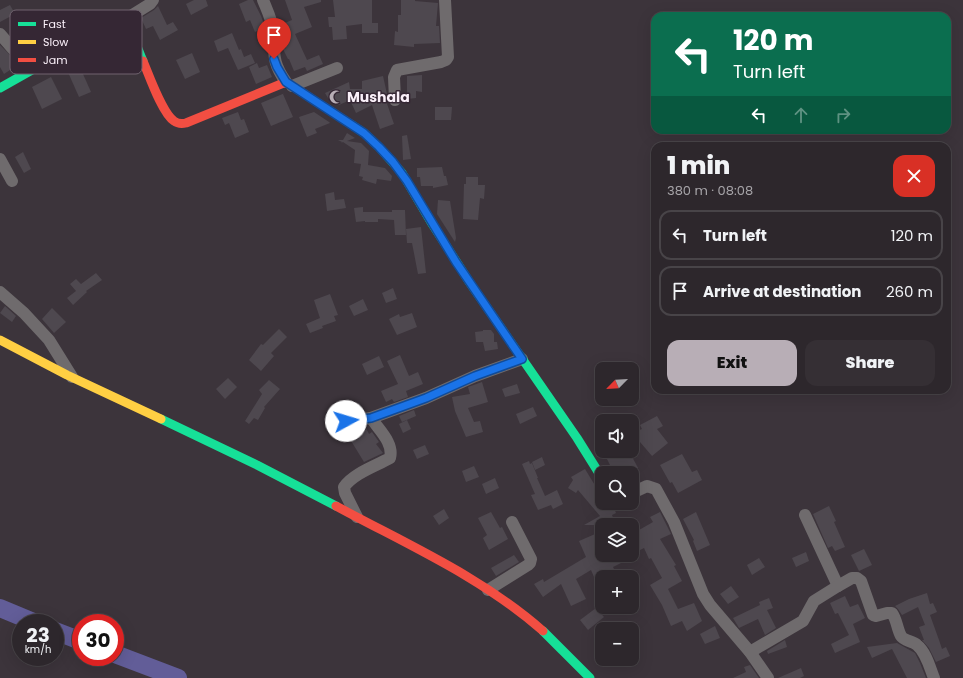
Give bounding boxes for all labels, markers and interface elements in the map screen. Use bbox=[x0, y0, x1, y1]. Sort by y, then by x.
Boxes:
legend bbox=[10, 10, 142, 74]
text: Fast bbox=[43, 16, 66, 32]
pin bbox=[257, 18, 291, 59]
text: 120 m bbox=[733, 21, 813, 60]
icon: arrive bbox=[263, 24, 285, 46]
icon: left bbox=[667, 28, 719, 80]
text: Slow bbox=[43, 34, 68, 50]
text: Jam bbox=[43, 52, 68, 68]
text: Turn left bbox=[733, 59, 805, 84]
place label: Mushala bbox=[347, 87, 410, 107]
mosque icon: Mushala bbox=[328, 89, 344, 105]
icon: left bbox=[748, 104, 770, 126]
icon: ahead bbox=[790, 104, 812, 126]
icon: right bbox=[832, 104, 854, 126]
text: 1 min bbox=[667, 149, 730, 182]
button: close bbox=[893, 155, 935, 197]
text: 380 m · 08:08 bbox=[667, 181, 753, 200]
icon: left bbox=[669, 224, 691, 246]
text: Turn left bbox=[703, 225, 767, 246]
text: 120 m bbox=[891, 225, 933, 246]
icon: arrive bbox=[669, 280, 691, 302]
text: Arrive at destination bbox=[703, 281, 861, 302]
text: 260 m bbox=[886, 281, 933, 302]
button: Exit bbox=[667, 340, 797, 386]
button: Share bbox=[805, 340, 935, 386]
north arrow bbox=[595, 362, 639, 406]
map controls bbox=[595, 362, 639, 666]
position arrow bbox=[325, 400, 367, 442]
button: sound bbox=[595, 414, 639, 458]
button: search bbox=[595, 466, 639, 510]
button: layers bbox=[595, 518, 639, 562]
button: + bbox=[595, 570, 639, 614]
speed limit sign: 30 bbox=[72, 614, 124, 666]
text: 23 bbox=[26, 621, 50, 649]
button: − bbox=[595, 622, 639, 666]
text: km/h bbox=[25, 642, 51, 657]

